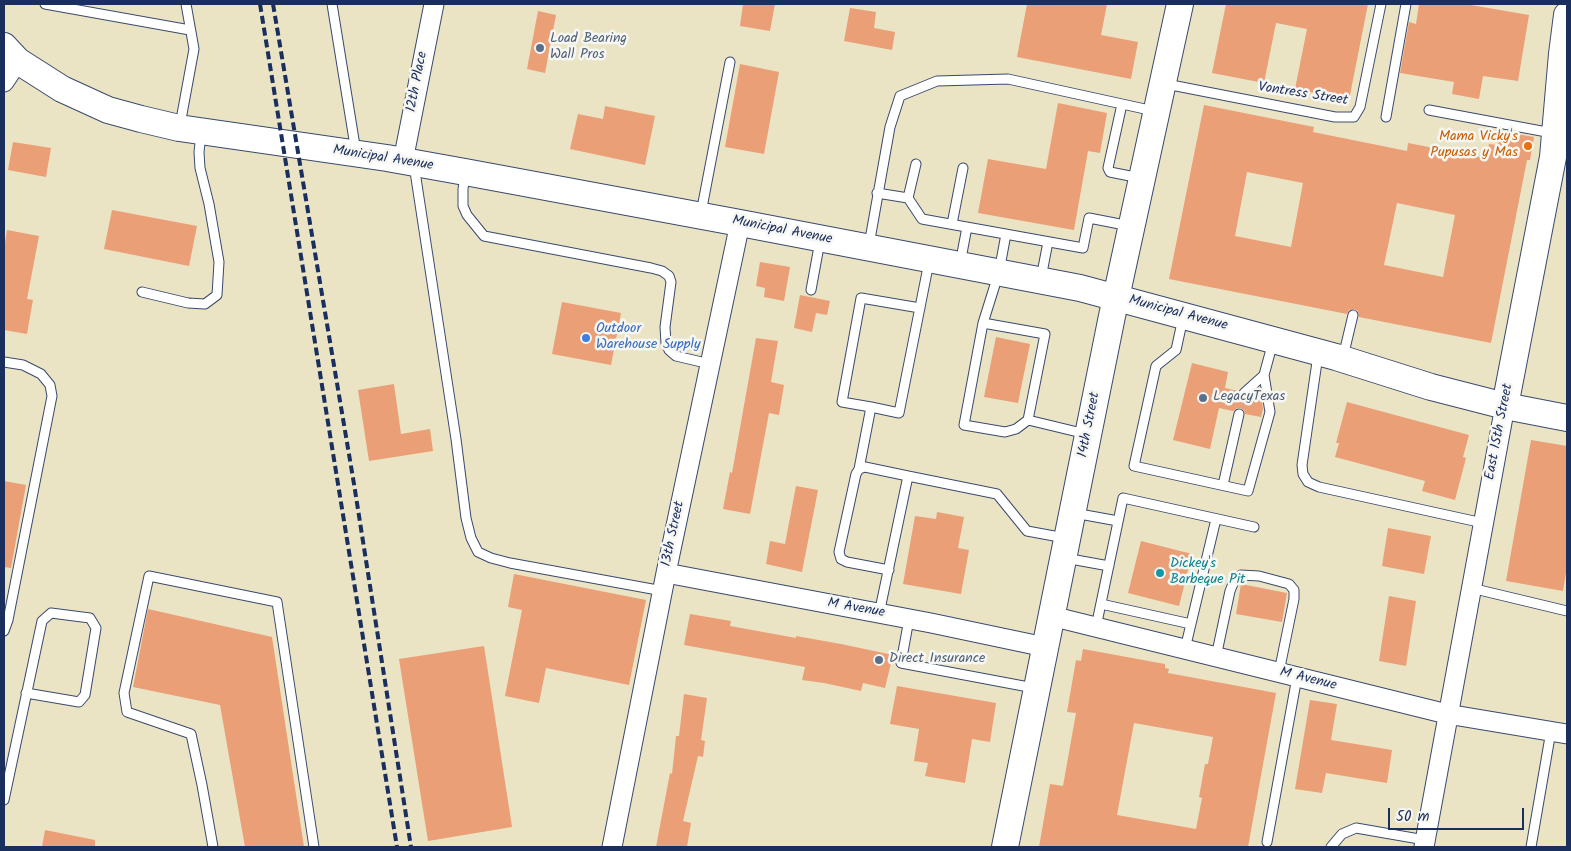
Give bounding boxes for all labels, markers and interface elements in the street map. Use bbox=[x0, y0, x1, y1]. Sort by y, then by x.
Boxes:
place label: Load Bearing Wall Pros bbox=[550, 32, 627, 64]
marker: Load Bearing Wall Pros bbox=[534, 42, 546, 54]
street label: 12th Place bbox=[404, 50, 432, 114]
street label: Vontress Street bbox=[1257, 80, 1349, 110]
place label: Mama Vicky's Pupusas y Mas bbox=[1430, 130, 1518, 162]
marker: Mama Vicky's Pupusas y Mas bbox=[1522, 140, 1534, 152]
street label: Municipal Avenue bbox=[331, 143, 435, 175]
street label: Municipal Avenue bbox=[731, 213, 833, 249]
street label: Municipal Avenue bbox=[1127, 293, 1229, 335]
place label: Outdoor Warehouse Supply bbox=[596, 322, 700, 354]
marker: Outdoor Warehouse Supply bbox=[580, 332, 592, 344]
street label: East 15th Street bbox=[1482, 382, 1518, 482]
place label: LegacyTexas bbox=[1213, 390, 1285, 406]
street label: 14th Street bbox=[1075, 391, 1105, 459]
marker: LegacyTexas bbox=[1197, 392, 1209, 404]
street label: 13th Street bbox=[659, 500, 689, 568]
place label: Dickey's Barbeque Pit bbox=[1170, 557, 1245, 590]
marker: Dickey's Barbeque Pit bbox=[1154, 567, 1166, 579]
street label: M Avenue bbox=[826, 596, 886, 622]
place label: Direct Insurance bbox=[889, 652, 985, 668]
marker: Direct Insurance bbox=[873, 654, 885, 666]
street label: M Avenue bbox=[1278, 665, 1338, 695]
scale bar bbox=[1391, 798, 1527, 830]
text: 50 m bbox=[1396, 805, 1430, 829]

